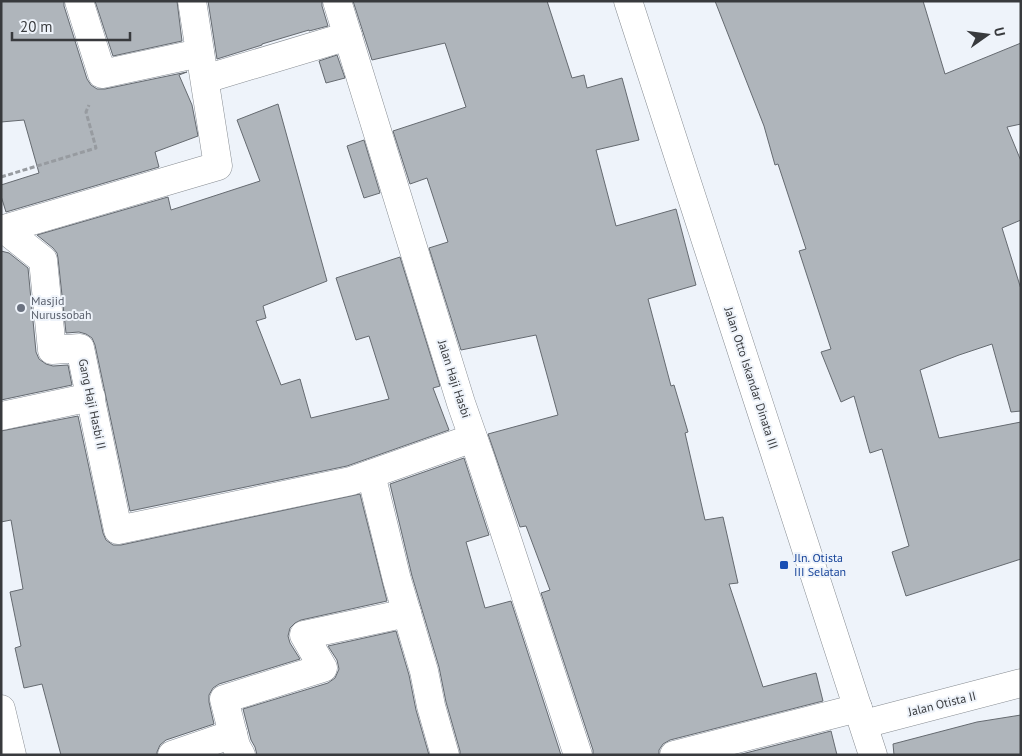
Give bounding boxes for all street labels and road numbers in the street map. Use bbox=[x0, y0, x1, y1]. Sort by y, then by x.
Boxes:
street label: Jalan Otto Iskandar Dinata III bbox=[721, 304, 782, 451]
street label: Jalan Haji Hasbi bbox=[435, 337, 474, 420]
street label: Gang Haji Hasbi II bbox=[76, 357, 109, 451]
street label: Jalan Otista II bbox=[905, 688, 977, 719]

